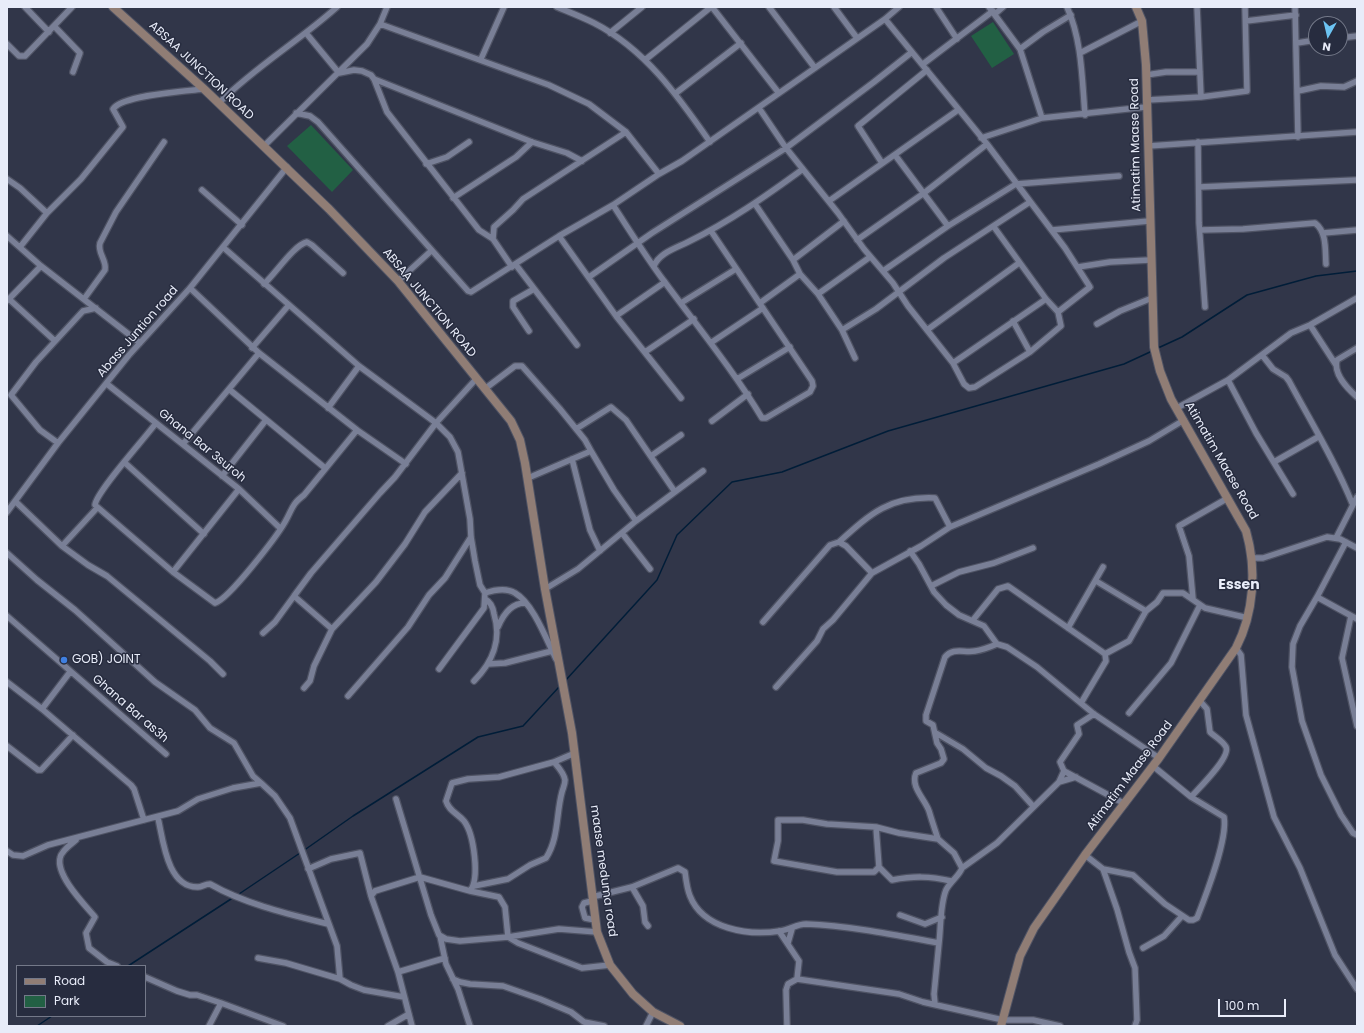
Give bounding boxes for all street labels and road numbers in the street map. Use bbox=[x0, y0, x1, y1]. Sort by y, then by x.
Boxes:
street label: ABSAA JUNCTION ROAD bbox=[146, 19, 256, 123]
street label: Atimatim Maase Road bbox=[1128, 78, 1144, 212]
street label: ABSAA JUNCTION ROAD bbox=[379, 246, 479, 360]
street label: Abass Juntion road bbox=[95, 283, 181, 381]
street label: Atimatim Maase Road bbox=[1181, 400, 1261, 522]
street label: Ghana Bar 3suroh bbox=[155, 406, 249, 486]
street label: Ghana Bar as3h bbox=[89, 672, 171, 746]
street label: Atimatim Maase Road bbox=[1084, 718, 1176, 834]
street label: maase meduma road bbox=[587, 804, 619, 938]

